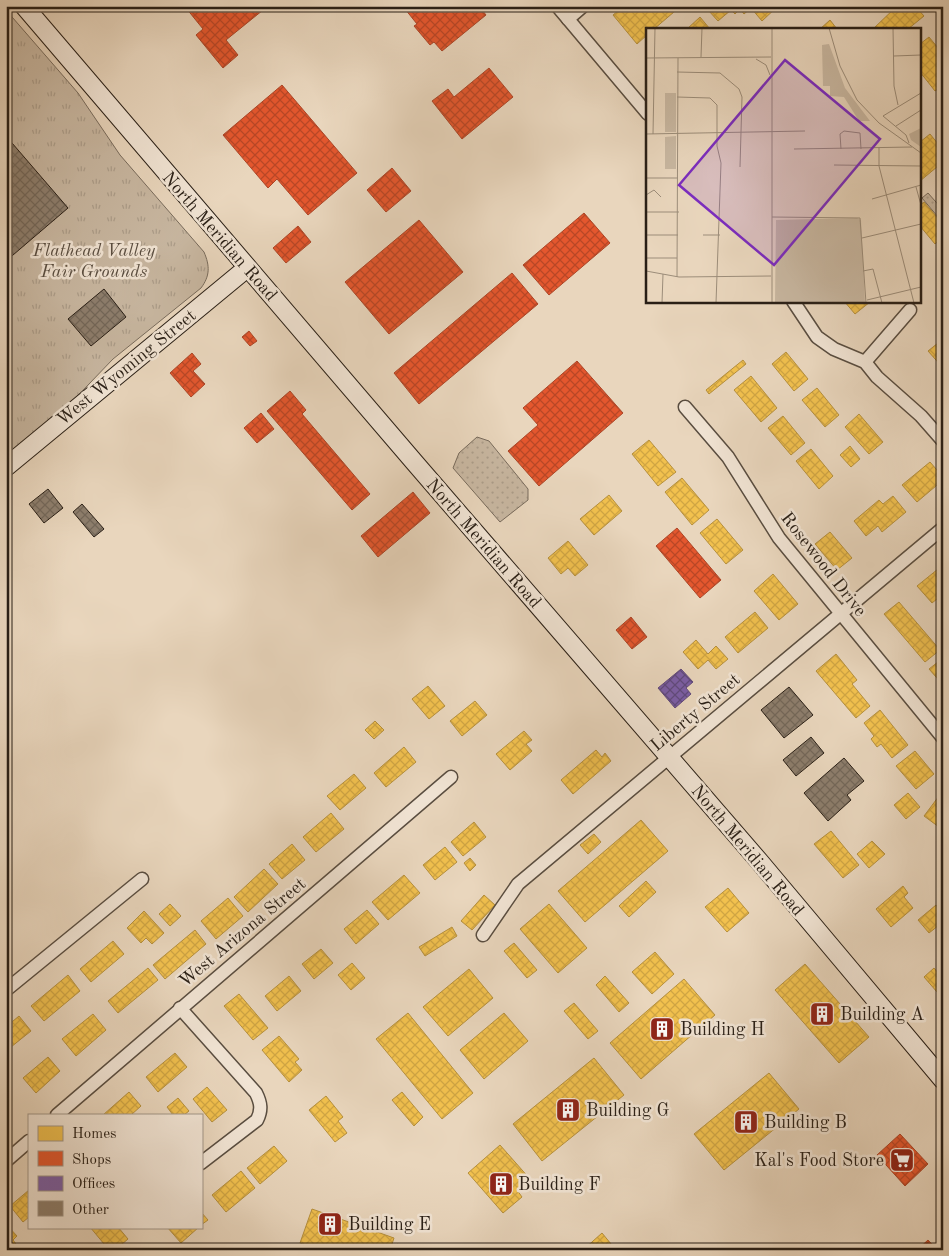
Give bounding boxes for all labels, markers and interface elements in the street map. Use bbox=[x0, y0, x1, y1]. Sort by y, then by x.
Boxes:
inset map bbox=[646, 28, 922, 302]
street label: North Meridian Road bbox=[158, 169, 280, 305]
park label: Flathead Valley Fair Grounds bbox=[32, 242, 156, 281]
street label: West Wyoming Street bbox=[54, 306, 200, 429]
street label: North Meridian Road bbox=[422, 476, 544, 612]
street label: Rosewood Drive bbox=[777, 509, 869, 620]
street label: Liberty Street bbox=[648, 670, 744, 755]
street label: North Meridian Road bbox=[687, 782, 807, 920]
street label: West Arizona Street bbox=[176, 875, 309, 991]
building icon: Building A bbox=[809, 1001, 835, 1027]
place label: Building A bbox=[840, 1006, 924, 1024]
building icon: Building H bbox=[649, 1016, 675, 1042]
place label: Building H bbox=[680, 1021, 765, 1039]
building icon: Building G bbox=[555, 1097, 581, 1123]
place label: Building G bbox=[586, 1102, 669, 1120]
building icon: Building B bbox=[733, 1109, 759, 1135]
legend bbox=[28, 1114, 202, 1228]
place label: Building B bbox=[764, 1114, 847, 1132]
text: Homes bbox=[72, 1127, 117, 1142]
supermarket icon: Kal's Food Store bbox=[889, 1147, 915, 1173]
place label: Kal's Food Store bbox=[754, 1152, 884, 1170]
text: Shops bbox=[72, 1153, 111, 1168]
building icon: Building F bbox=[488, 1171, 514, 1197]
place label: Building F bbox=[518, 1176, 601, 1194]
text: Offices bbox=[72, 1177, 115, 1192]
text: Other bbox=[72, 1203, 109, 1218]
building icon: Building E bbox=[317, 1211, 343, 1237]
place label: Building E bbox=[348, 1216, 431, 1234]

